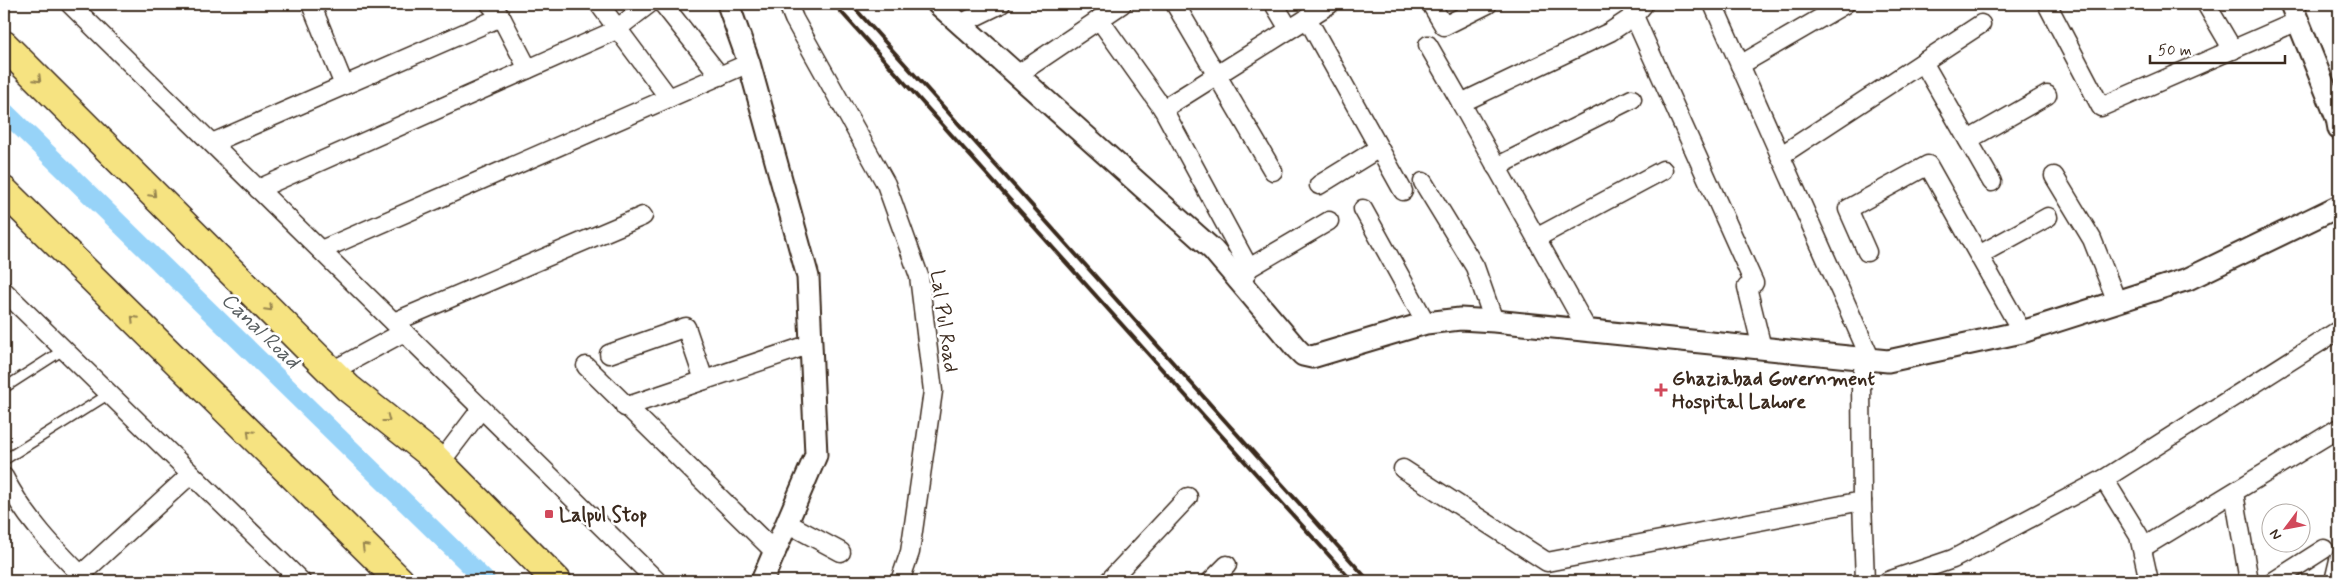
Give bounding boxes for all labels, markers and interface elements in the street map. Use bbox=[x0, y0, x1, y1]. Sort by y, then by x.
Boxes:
scale bar bbox=[2150, 32, 2286, 64]
text: 50 m bbox=[2158, 41, 2192, 61]
one-way arrow bbox=[32, 74, 41, 83]
one-way arrow bbox=[148, 188, 157, 197]
street label: Lal Pul Road bbox=[923, 268, 964, 374]
water label: Canal Road bbox=[215, 286, 307, 376]
one-way arrow bbox=[263, 303, 272, 312]
one-way arrow bbox=[131, 316, 140, 325]
place label: Ghaziabad Government Hospital Lahore bbox=[1672, 366, 1875, 416]
marker: Ghaziabad Government Hospital Lahore bbox=[1654, 383, 1668, 397]
one-way arrow bbox=[381, 413, 391, 422]
one-way arrow bbox=[246, 430, 255, 439]
place label: Lalpul Stop bbox=[559, 502, 647, 529]
north arrow bbox=[2260, 502, 2310, 552]
marker: Lalpul Stop bbox=[543, 508, 555, 520]
text: N bbox=[2266, 526, 2286, 543]
one-way arrow bbox=[362, 544, 371, 553]

